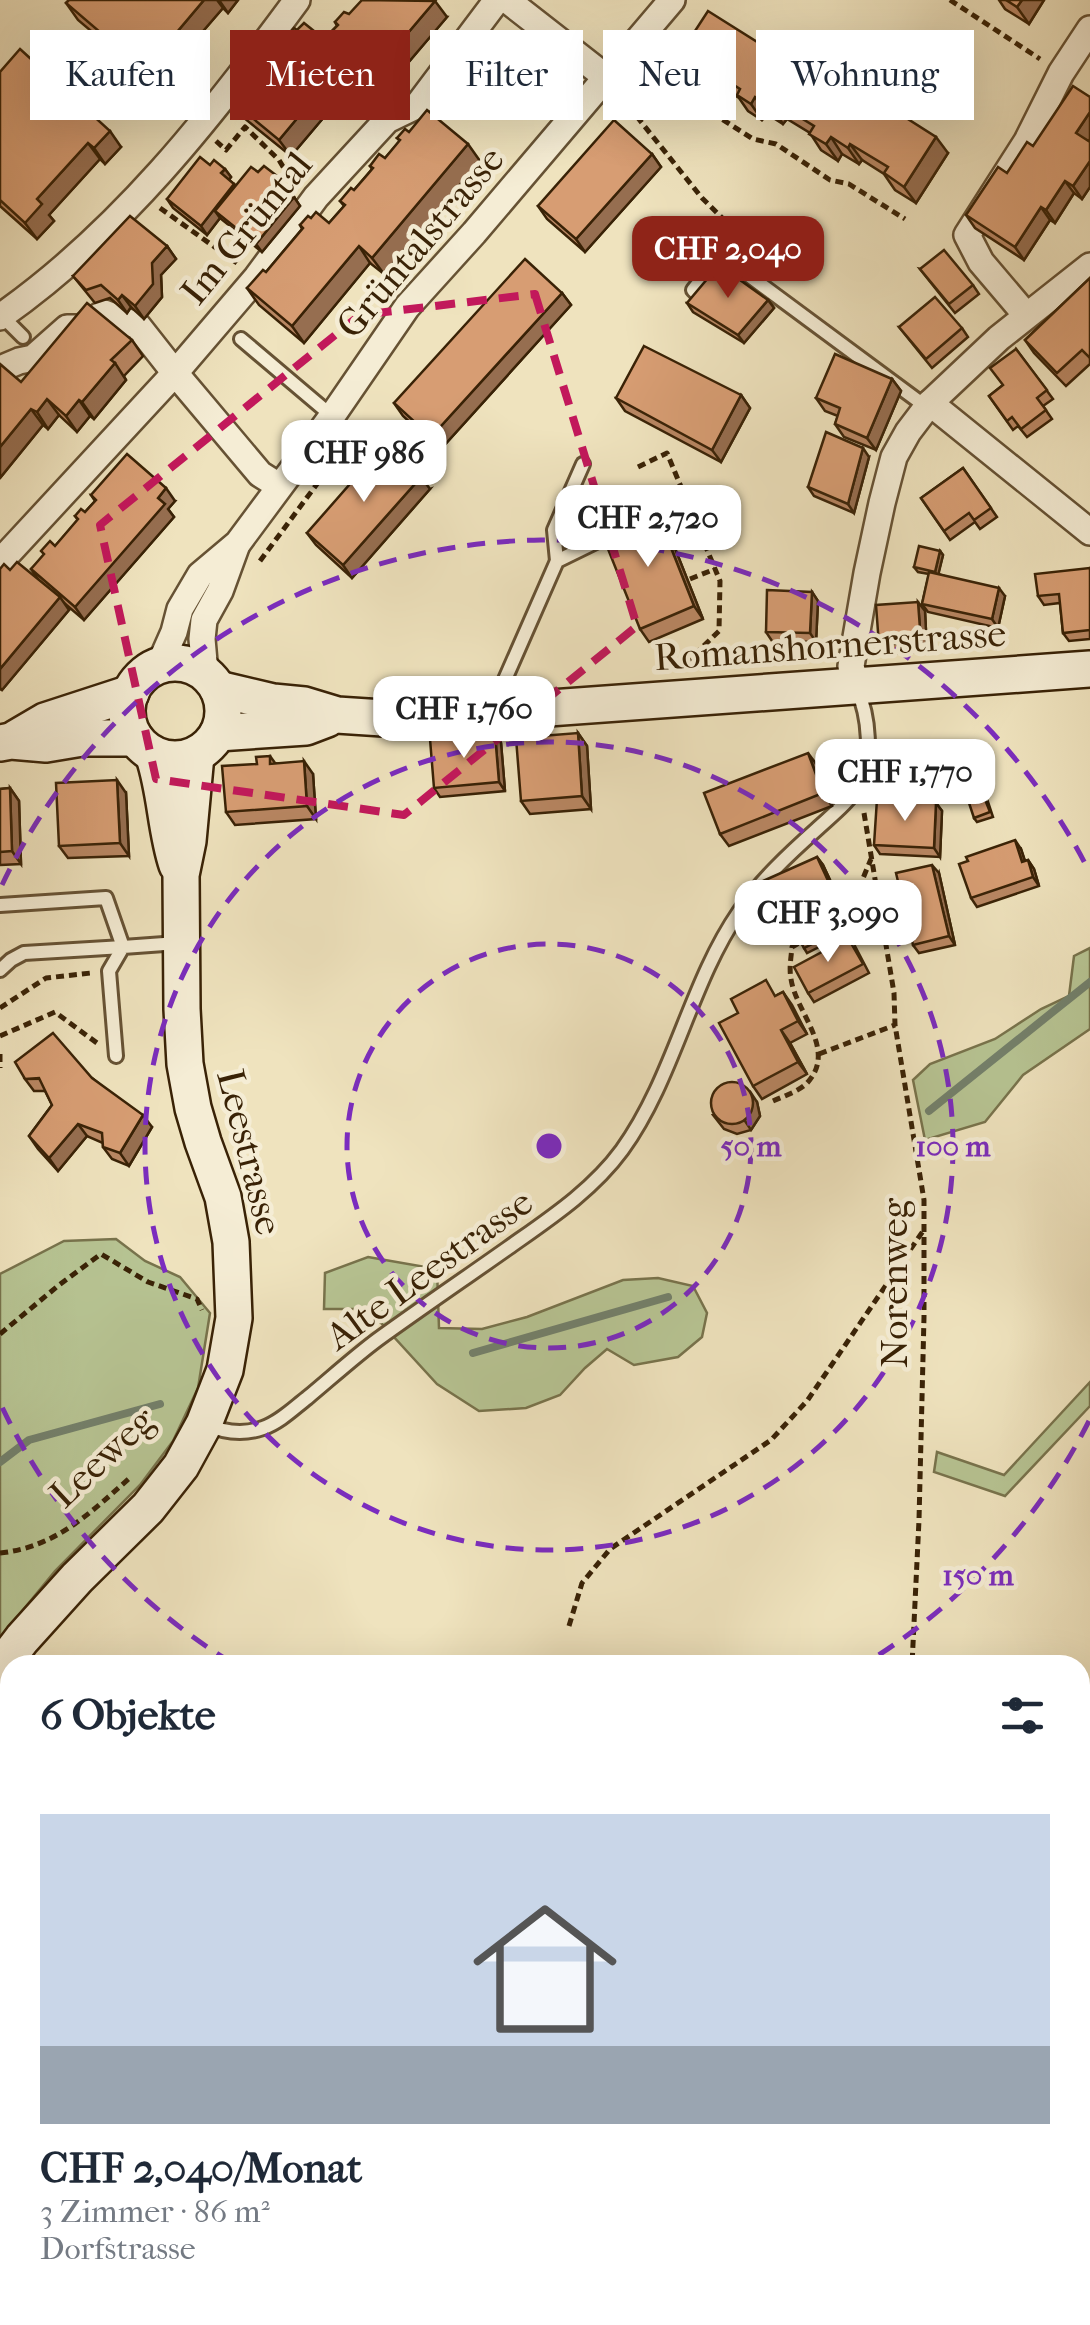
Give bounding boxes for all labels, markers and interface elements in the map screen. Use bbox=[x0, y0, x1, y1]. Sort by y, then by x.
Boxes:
chip: Kaufen bbox=[30, 30, 210, 120]
chip: Mieten bbox=[230, 30, 410, 120]
chip: Filter bbox=[430, 30, 583, 120]
chip: Neu bbox=[603, 30, 736, 120]
chip: Wohnung bbox=[756, 30, 974, 120]
street label: Grüntalstrasse bbox=[327, 137, 514, 347]
street label: Im Grüntal bbox=[171, 143, 321, 313]
pin: CHF 2,040 bbox=[614, 216, 842, 301]
text: CHF 2,040 bbox=[654, 230, 802, 267]
pin: CHF 986 bbox=[272, 420, 456, 505]
text: CHF 986 bbox=[303, 434, 425, 471]
pin: CHF 2,720 bbox=[534, 485, 762, 570]
text: CHF 2,720 bbox=[577, 499, 719, 536]
street label: Romanshornerstrasse bbox=[653, 611, 1007, 680]
pin: CHF 1,760 bbox=[350, 676, 578, 761]
text: CHF 1,760 bbox=[395, 690, 533, 727]
pin: CHF 1,770 bbox=[791, 739, 1019, 824]
text: CHF 1,770 bbox=[837, 753, 973, 790]
pin: CHF 3,090 bbox=[714, 880, 942, 965]
text: CHF 3,090 bbox=[757, 894, 899, 931]
street label: Leestrasse bbox=[207, 1065, 292, 1239]
centre of rings bbox=[531, 1128, 567, 1164]
text: 50 m bbox=[721, 1129, 782, 1164]
text: 100 m bbox=[915, 1129, 992, 1164]
street label: Alte Leestrasse bbox=[316, 1179, 541, 1361]
street label: Norenweg bbox=[872, 1197, 917, 1368]
street label: Leeweg bbox=[41, 1397, 165, 1517]
text: 150 m bbox=[942, 1558, 1015, 1593]
icon: filters bbox=[995, 1688, 1050, 1743]
text: 6 Objekte bbox=[40, 1691, 216, 1740]
icon: home bbox=[455, 1879, 635, 2059]
text: CHF 2,040/Monat bbox=[40, 2144, 362, 2193]
text: 3 Zimmer · 86 m² bbox=[40, 2193, 270, 2230]
text: Dorfstrasse bbox=[40, 2230, 196, 2267]

